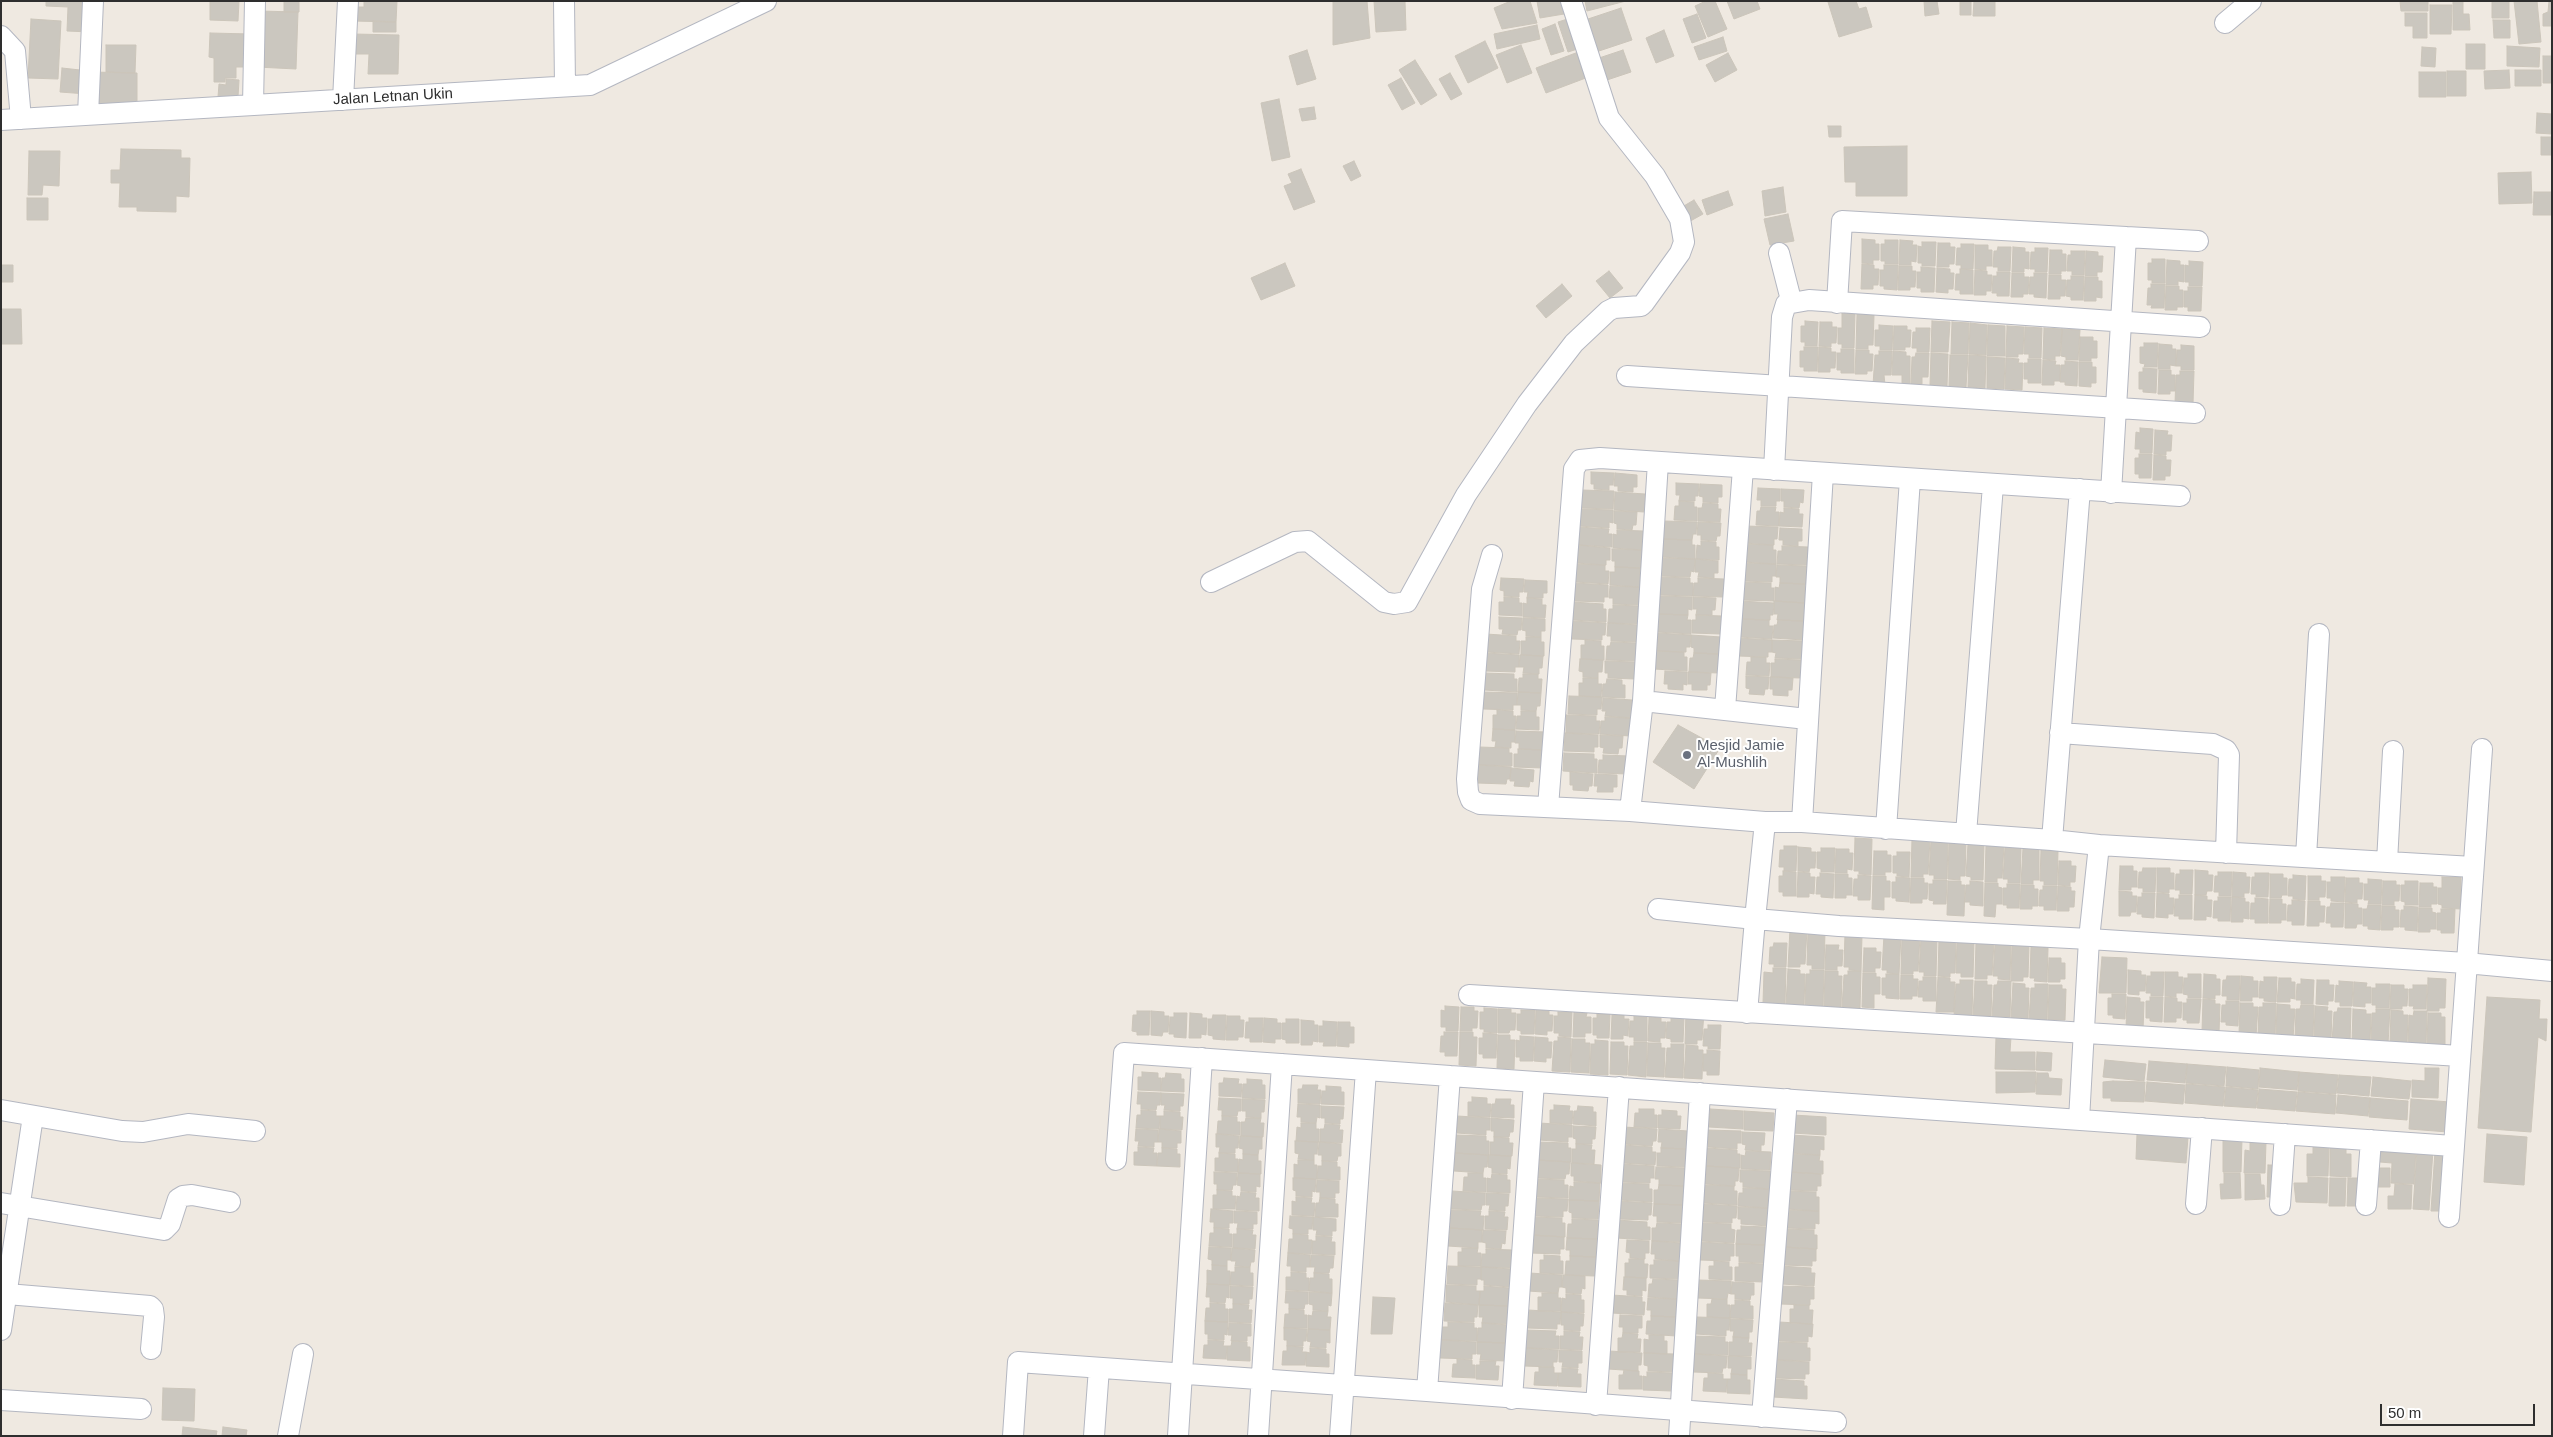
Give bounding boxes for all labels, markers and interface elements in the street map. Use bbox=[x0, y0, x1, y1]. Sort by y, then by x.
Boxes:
street label: Jalan Letnan Ukin bbox=[333, 85, 453, 109]
place label: Mesjid Jamie Al-Mushlih bbox=[1697, 737, 1785, 772]
marker: Mesjid Jamie Al-Mushlih bbox=[1681, 749, 1693, 761]
scale bar bbox=[2383, 1394, 2538, 1426]
text: 50 m bbox=[2388, 1404, 2421, 1421]

